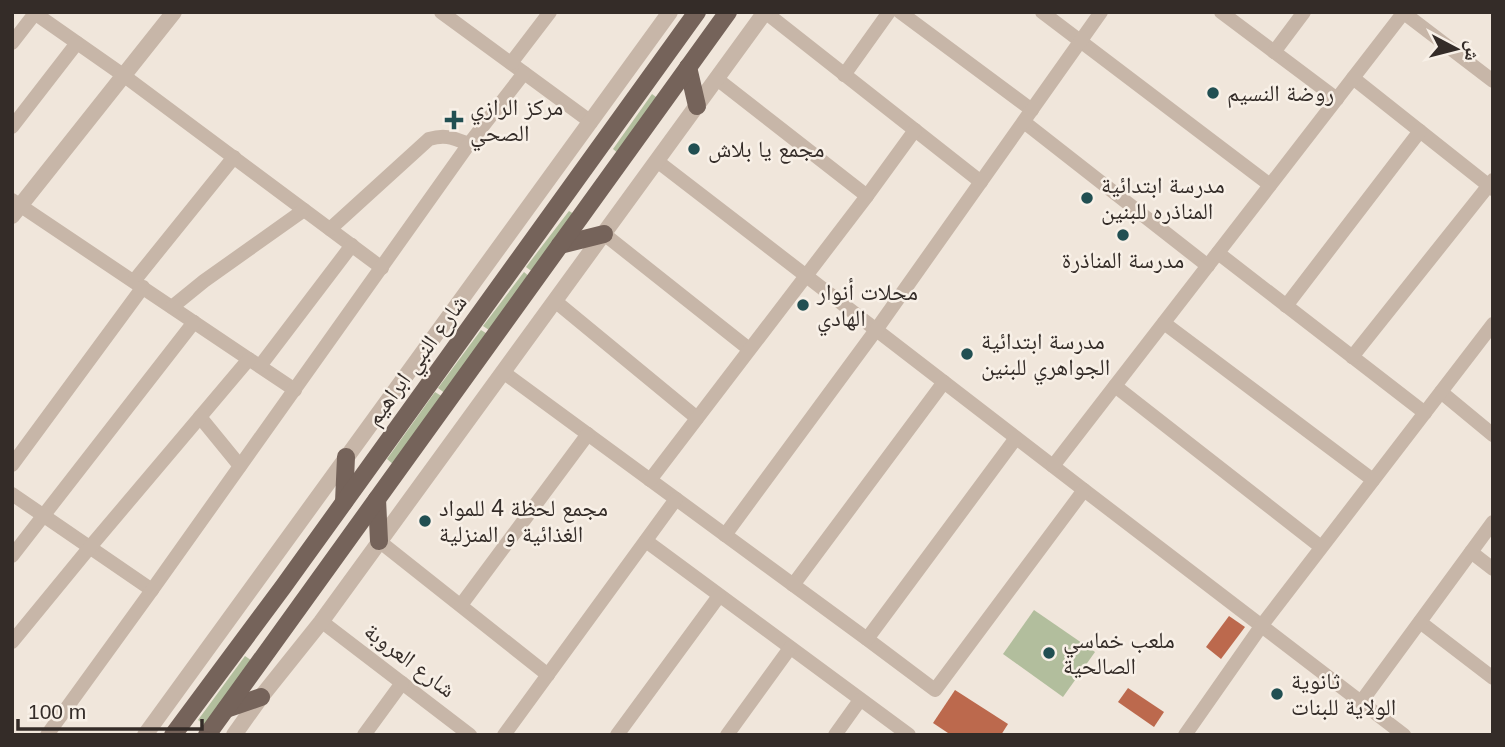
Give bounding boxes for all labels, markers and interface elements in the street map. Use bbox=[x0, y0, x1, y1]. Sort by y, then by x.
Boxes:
north arrow bbox=[1421, 14, 1491, 84]
text: ش bbox=[1460, 40, 1484, 62]
place label: روضة النسيم bbox=[1227, 80, 1334, 109]
marker: روضة النسيم bbox=[1205, 85, 1221, 101]
place label: مركز الرازي الصحي bbox=[470, 94, 563, 152]
marker: مركز الرازي الصحي bbox=[444, 110, 464, 130]
place label: مجمع يا بلاش bbox=[708, 136, 824, 164]
marker: مجمع يا بلاش bbox=[686, 141, 702, 157]
place label: مدرسة ابتدائية المناذره للبنين bbox=[1101, 172, 1225, 225]
marker: مدرسة ابتدائية المناذره للبنين bbox=[1079, 190, 1095, 206]
marker: مدرسة المناذرة bbox=[1115, 227, 1131, 243]
place label: مدرسة المناذرة bbox=[1062, 247, 1184, 273]
place label: محلات أنوار الهادي bbox=[816, 278, 918, 337]
street label: شارع النبي ابراهيم bbox=[360, 290, 477, 434]
marker: محلات أنوار الهادي bbox=[795, 297, 811, 313]
place label: مدرسة ابتدائية الجواهري للبنين bbox=[981, 328, 1110, 386]
marker: مدرسة ابتدائية الجواهري للبنين bbox=[959, 346, 975, 362]
place label: مجمع لحظة 4 للمواد الغذائية و المنزلية bbox=[439, 495, 608, 547]
marker: مجمع لحظة 4 للمواد الغذائية و المنزلية bbox=[417, 513, 433, 529]
street label: شارع العروبة bbox=[358, 617, 460, 704]
place label: ملعب خماسي الصالحية bbox=[1063, 627, 1175, 679]
marker: ملعب خماسي الصالحية bbox=[1041, 645, 1057, 661]
place label: ثانوية الولاية للبنات bbox=[1291, 668, 1396, 721]
marker: ثانوية الولاية للبنات bbox=[1269, 686, 1285, 702]
scale bar bbox=[18, 688, 201, 732]
text: 100 m bbox=[28, 700, 86, 723]

